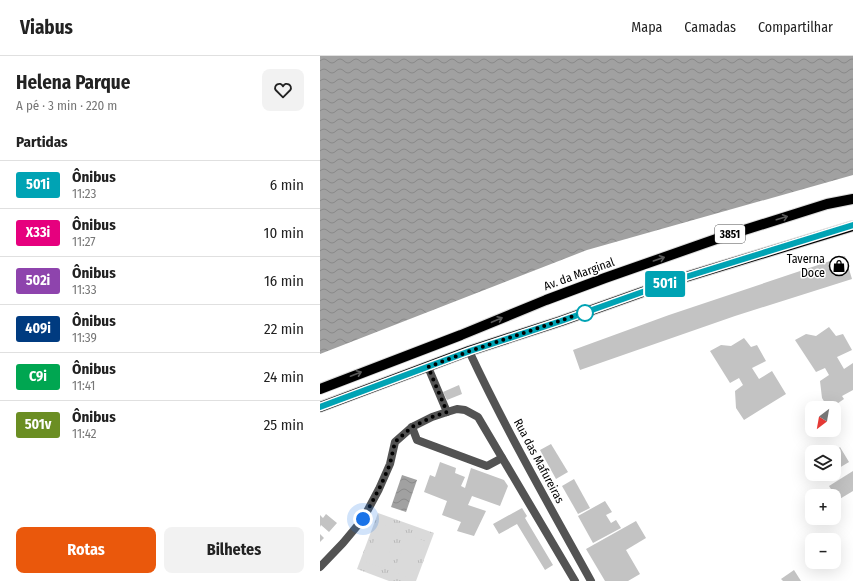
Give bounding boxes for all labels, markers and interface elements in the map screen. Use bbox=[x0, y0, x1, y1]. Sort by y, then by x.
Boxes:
text: Viabus bbox=[20, 16, 73, 39]
text: Mapa bbox=[631, 19, 662, 36]
text: Camadas bbox=[684, 19, 736, 36]
text: Compartilhar bbox=[758, 19, 833, 36]
button: heart bbox=[262, 69, 304, 111]
text: Helena Parque bbox=[16, 71, 130, 94]
text: A pé · 3 min · 220 m bbox=[16, 98, 117, 113]
text: Partidas bbox=[16, 133, 68, 151]
text: Ônibus bbox=[72, 168, 116, 186]
text: 501i bbox=[26, 176, 50, 193]
text: 6 min bbox=[270, 176, 304, 194]
text: 11:23 bbox=[72, 186, 96, 201]
one-way arrow bbox=[776, 214, 789, 221]
text: Ônibus bbox=[72, 216, 116, 234]
text: X33i bbox=[26, 224, 50, 241]
text: 10 min bbox=[264, 224, 304, 242]
road number: 3851 bbox=[715, 225, 745, 243]
text: 11:27 bbox=[72, 234, 96, 249]
place label: Taverna Doce bbox=[787, 252, 825, 280]
street label: Av. da Marginal bbox=[542, 255, 616, 293]
one-way arrow bbox=[652, 255, 665, 262]
shop icon: Taverna Doce bbox=[828, 255, 850, 277]
text: Ônibus bbox=[72, 264, 116, 282]
line badge: 501i bbox=[637, 271, 693, 297]
text: 502i bbox=[26, 272, 50, 289]
text: 16 min bbox=[264, 272, 304, 290]
text: 501i bbox=[653, 275, 677, 292]
text: 11:33 bbox=[72, 282, 97, 297]
unlabelled marker bbox=[576, 304, 594, 322]
text: Ônibus bbox=[72, 312, 116, 330]
one-way arrow bbox=[491, 316, 503, 324]
text: 409i bbox=[25, 320, 51, 337]
text: 22 min bbox=[264, 320, 304, 338]
text: 11:39 bbox=[72, 330, 97, 345]
text: Ônibus bbox=[72, 360, 116, 378]
text: C9i bbox=[29, 368, 47, 385]
text: 24 min bbox=[264, 368, 304, 386]
one-way arrow bbox=[350, 370, 362, 378]
text: 11:41 bbox=[72, 378, 95, 393]
north arrow bbox=[805, 401, 841, 437]
map controls bbox=[805, 401, 841, 569]
text: Ônibus bbox=[72, 408, 116, 426]
text: 501v bbox=[25, 416, 51, 433]
text: 25 min bbox=[264, 416, 304, 434]
street label: Rua das Mafureiras bbox=[511, 416, 567, 506]
text: 11:42 bbox=[72, 426, 97, 441]
button: layers bbox=[805, 445, 841, 481]
button: + bbox=[805, 489, 841, 525]
your location bbox=[353, 509, 373, 529]
button: Rotas bbox=[16, 527, 156, 573]
button: Bilhetes bbox=[164, 527, 304, 573]
button: − bbox=[805, 533, 841, 569]

